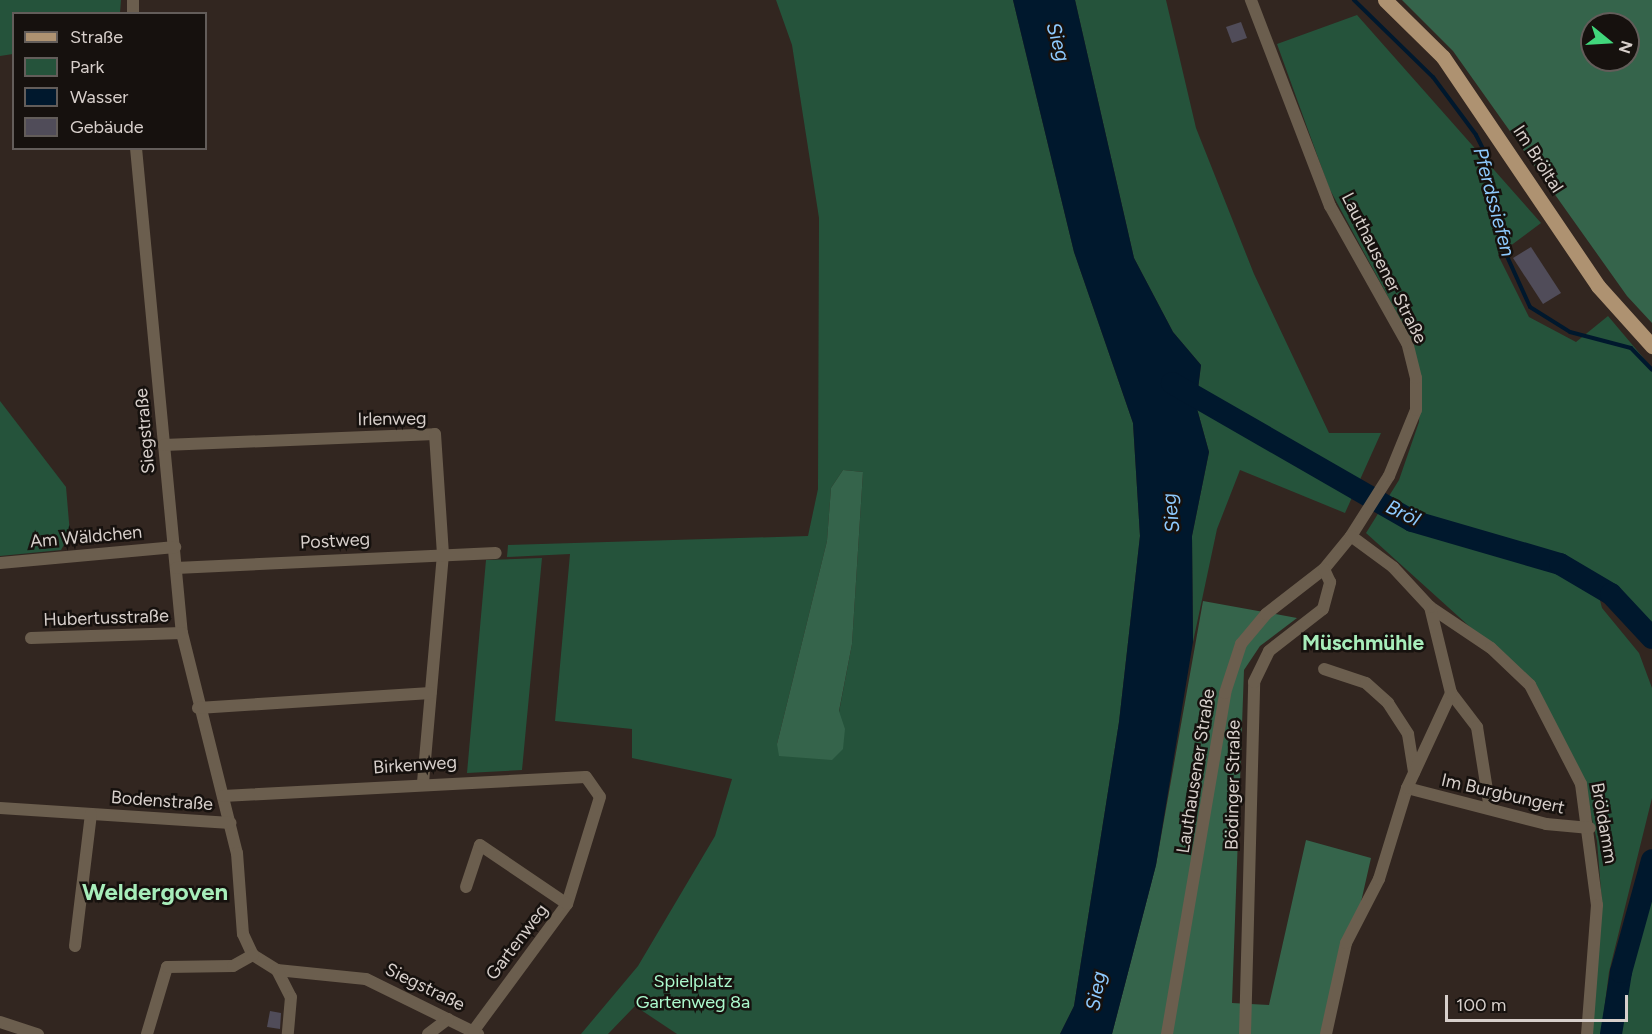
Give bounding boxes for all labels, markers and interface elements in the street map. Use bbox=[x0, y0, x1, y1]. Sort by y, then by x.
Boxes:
legend bbox=[12, 12, 207, 150]
north arrow bbox=[1580, 12, 1640, 72]
water label: Sieg bbox=[1041, 20, 1075, 64]
text: Straße bbox=[70, 26, 123, 48]
text: N bbox=[1615, 38, 1637, 56]
text: Park bbox=[70, 56, 104, 78]
text: Wasser bbox=[70, 86, 128, 108]
text: Gebäude bbox=[70, 116, 144, 138]
street label: Im Bröltal bbox=[1508, 121, 1568, 197]
water label: Pferdssiefen bbox=[1468, 145, 1520, 259]
street label: Lauthausener Straße bbox=[1337, 189, 1431, 347]
street label: Siegstraße bbox=[130, 387, 160, 475]
street label: Irlenweg bbox=[357, 408, 427, 430]
water label: Sieg bbox=[1157, 492, 1185, 534]
water label: Bröl bbox=[1382, 495, 1424, 531]
street label: Am Wäldchen bbox=[29, 521, 143, 553]
street label: Postweg bbox=[299, 528, 371, 554]
street label: Hubertusstraße bbox=[43, 605, 169, 631]
district label: Müschmühle bbox=[1302, 630, 1424, 656]
street label: Lauthausener Straße bbox=[1172, 687, 1220, 855]
street label: Bödinger Straße bbox=[1221, 720, 1245, 850]
street label: Birkenweg bbox=[372, 751, 458, 779]
street label: Im Burgbungert bbox=[1439, 769, 1567, 819]
street label: Bröldamm bbox=[1586, 781, 1622, 865]
street label: Bodenstraße bbox=[110, 787, 214, 815]
district label: Weldergoven bbox=[82, 878, 228, 906]
street label: Gartenweg bbox=[481, 900, 553, 984]
street label: Siegstraße bbox=[382, 958, 468, 1016]
water label: Sieg bbox=[1081, 969, 1111, 1013]
park label: Spielplatz Gartenweg 8a bbox=[636, 971, 750, 1014]
scale bar bbox=[1448, 983, 1631, 1021]
text: 100 m bbox=[1456, 994, 1506, 1016]

